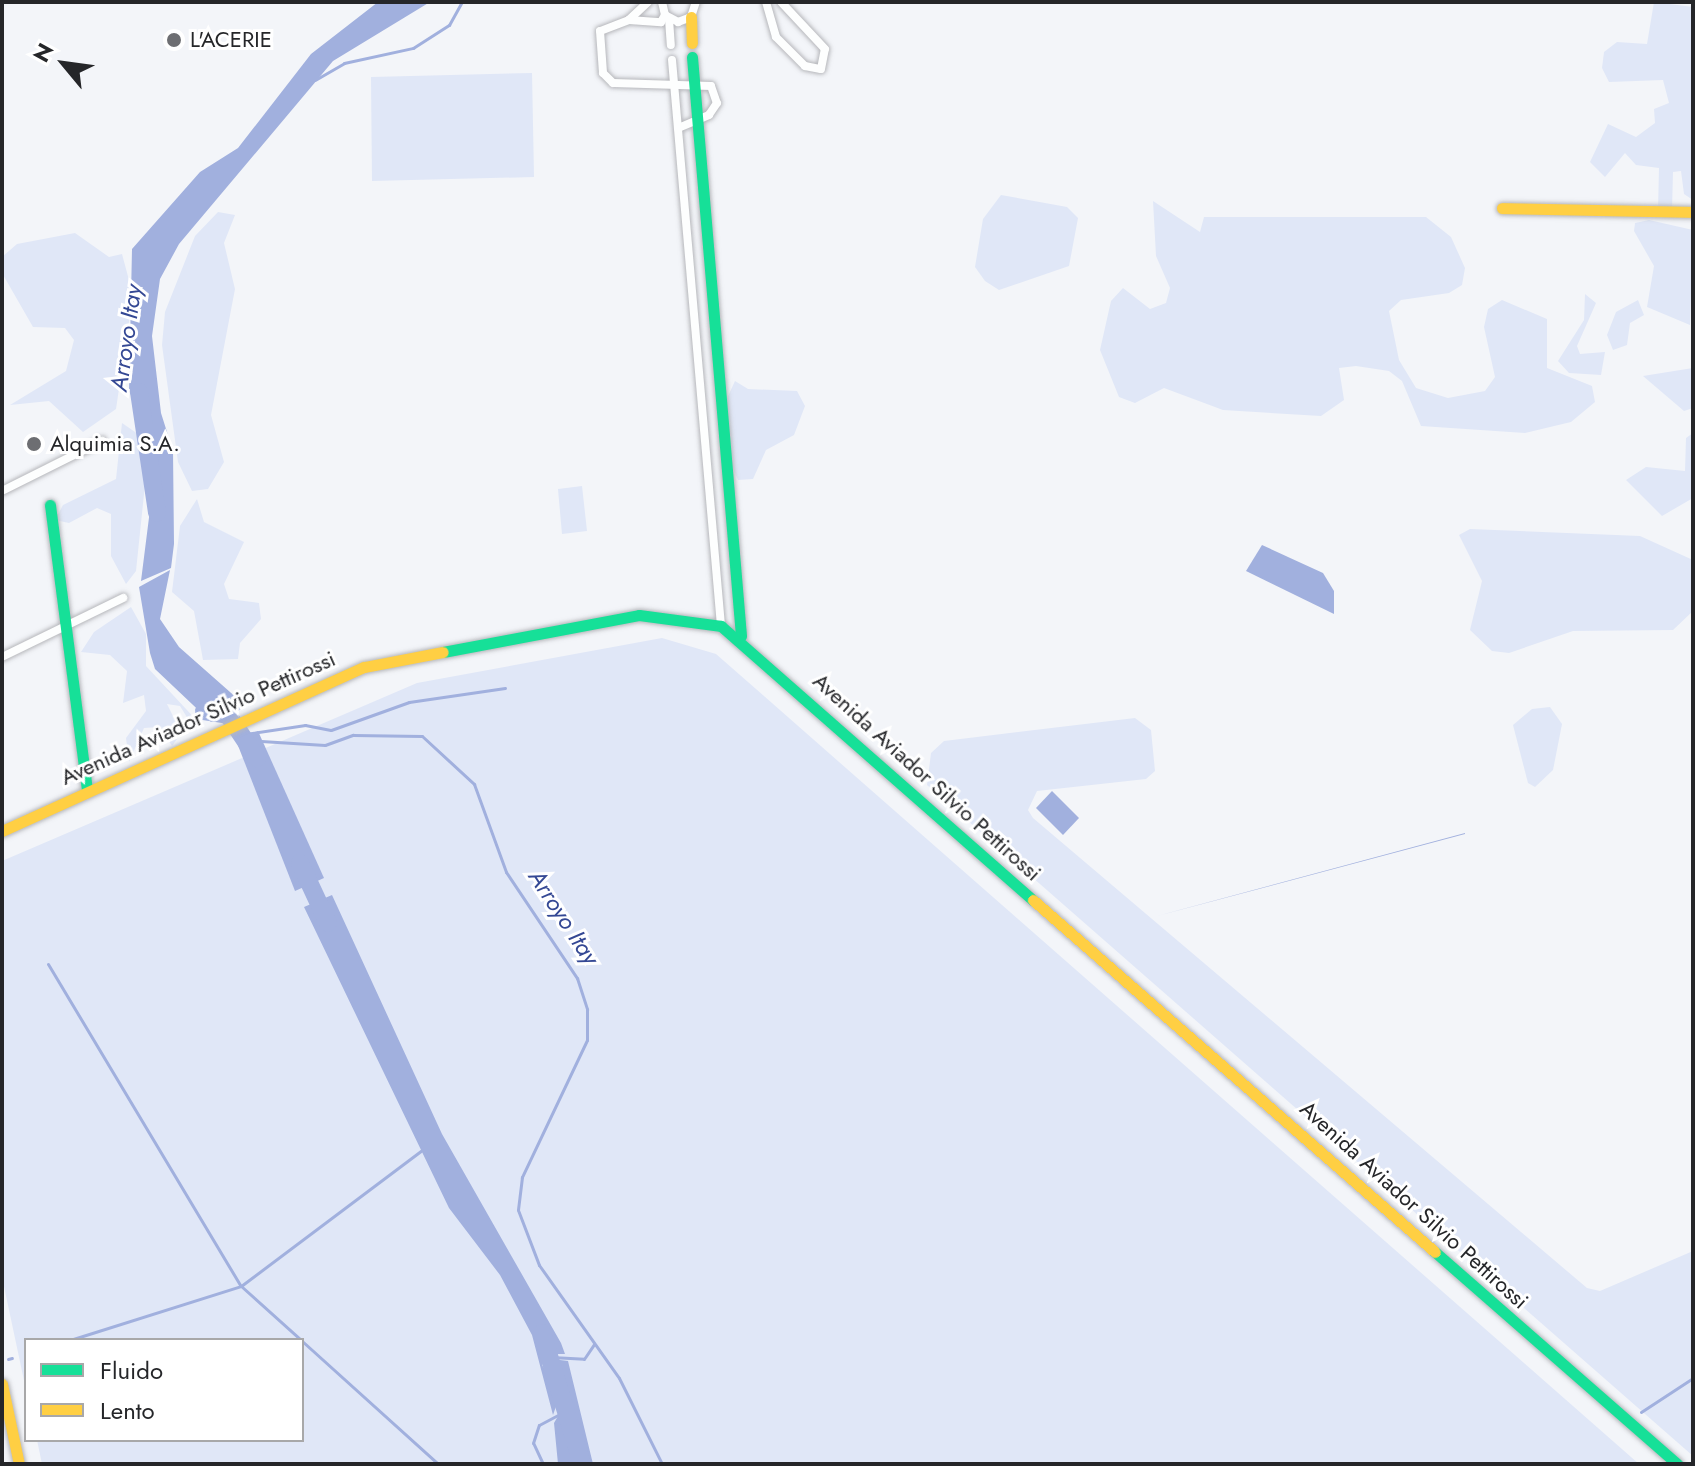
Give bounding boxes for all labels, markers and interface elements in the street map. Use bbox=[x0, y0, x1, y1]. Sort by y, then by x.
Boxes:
north arrow bbox=[24, 24, 104, 104]
place label: L'ACERIE bbox=[190, 27, 272, 53]
marker: L'ACERIE bbox=[165, 31, 183, 49]
text: N bbox=[25, 37, 61, 68]
water label: Arroyo Itay bbox=[104, 283, 148, 393]
place label: Alquimia S.A. bbox=[50, 431, 180, 457]
marker: Alquimia S.A. bbox=[25, 435, 43, 453]
street label: Avenida Aviador Silvio Pettirossi bbox=[57, 645, 339, 791]
street label: Avenida Aviador Silvio Pettirossi bbox=[808, 668, 1046, 886]
water label: Arroyo Itay bbox=[523, 864, 605, 970]
street label: Avenida Aviador Silvio Pettirossi bbox=[1295, 1096, 1533, 1314]
legend bbox=[24, 1338, 304, 1442]
text: Fluido bbox=[100, 1353, 163, 1388]
text: Lento bbox=[100, 1393, 155, 1428]

